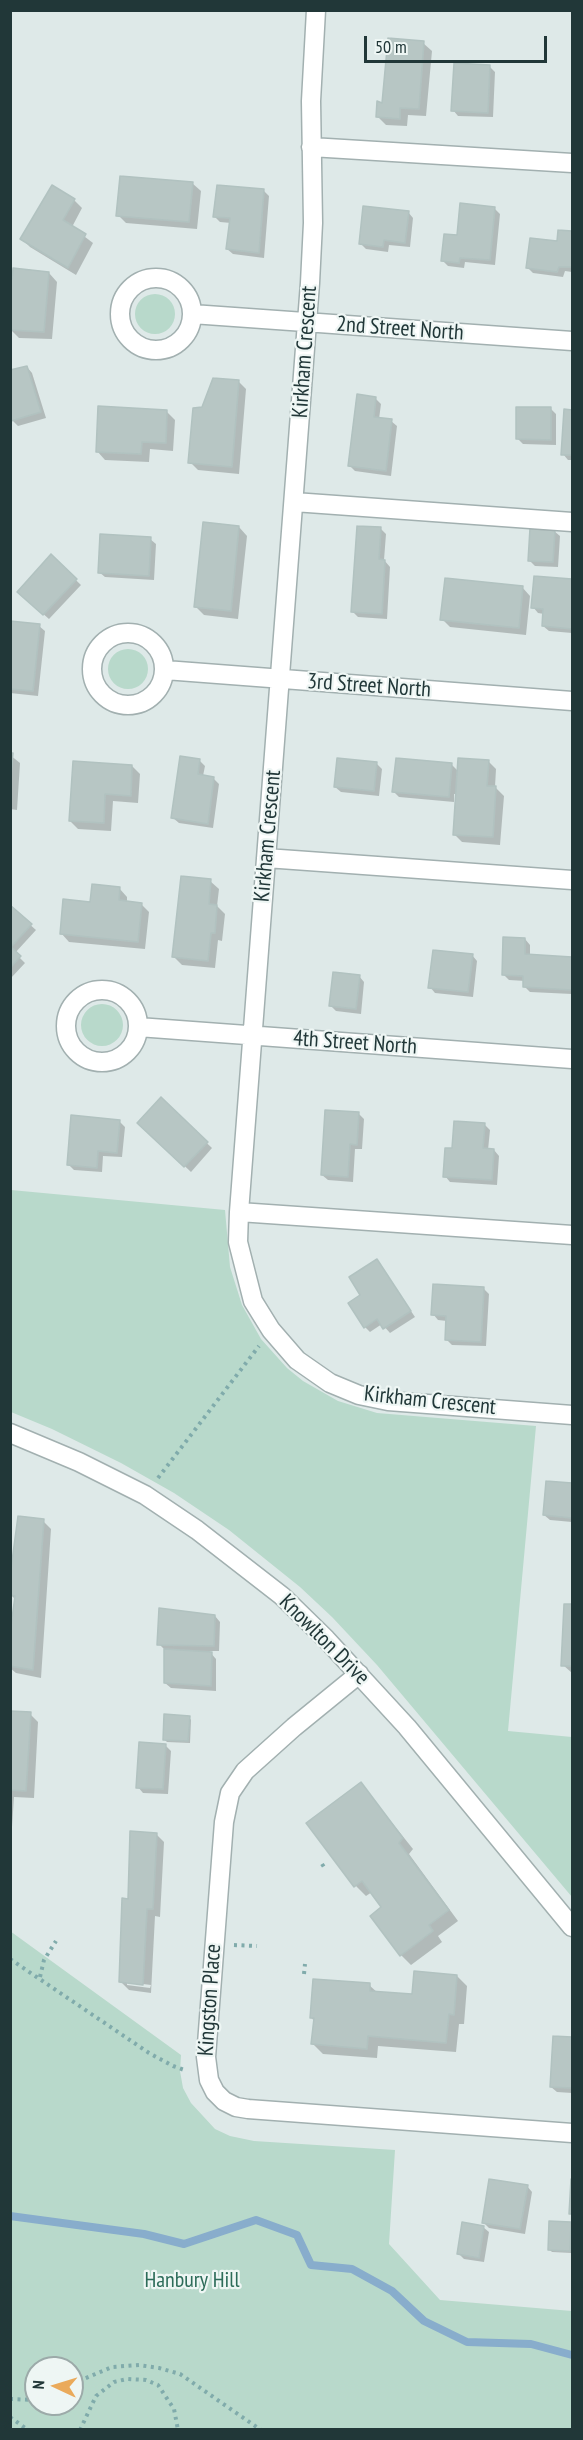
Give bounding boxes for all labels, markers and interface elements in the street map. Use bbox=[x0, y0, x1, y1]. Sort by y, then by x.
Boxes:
scale bar bbox=[367, 24, 550, 62]
text: 50 m bbox=[375, 35, 407, 58]
street label: Kirkham Crescent bbox=[287, 285, 323, 419]
street label: 2nd Street North bbox=[335, 311, 465, 347]
street label: 3rd Street North bbox=[306, 669, 432, 703]
street label: Kirkham Crescent bbox=[249, 769, 287, 903]
street label: 4th Street North bbox=[292, 1026, 418, 1060]
street label: Kirkham Crescent bbox=[363, 1381, 497, 1421]
street label: Knowlton Drive bbox=[273, 1589, 375, 1691]
street label: Kingston Place bbox=[193, 1943, 227, 2057]
park label: Hanbury Hill bbox=[144, 2268, 240, 2294]
north arrow bbox=[24, 2356, 84, 2416]
text: N bbox=[28, 2380, 48, 2390]

